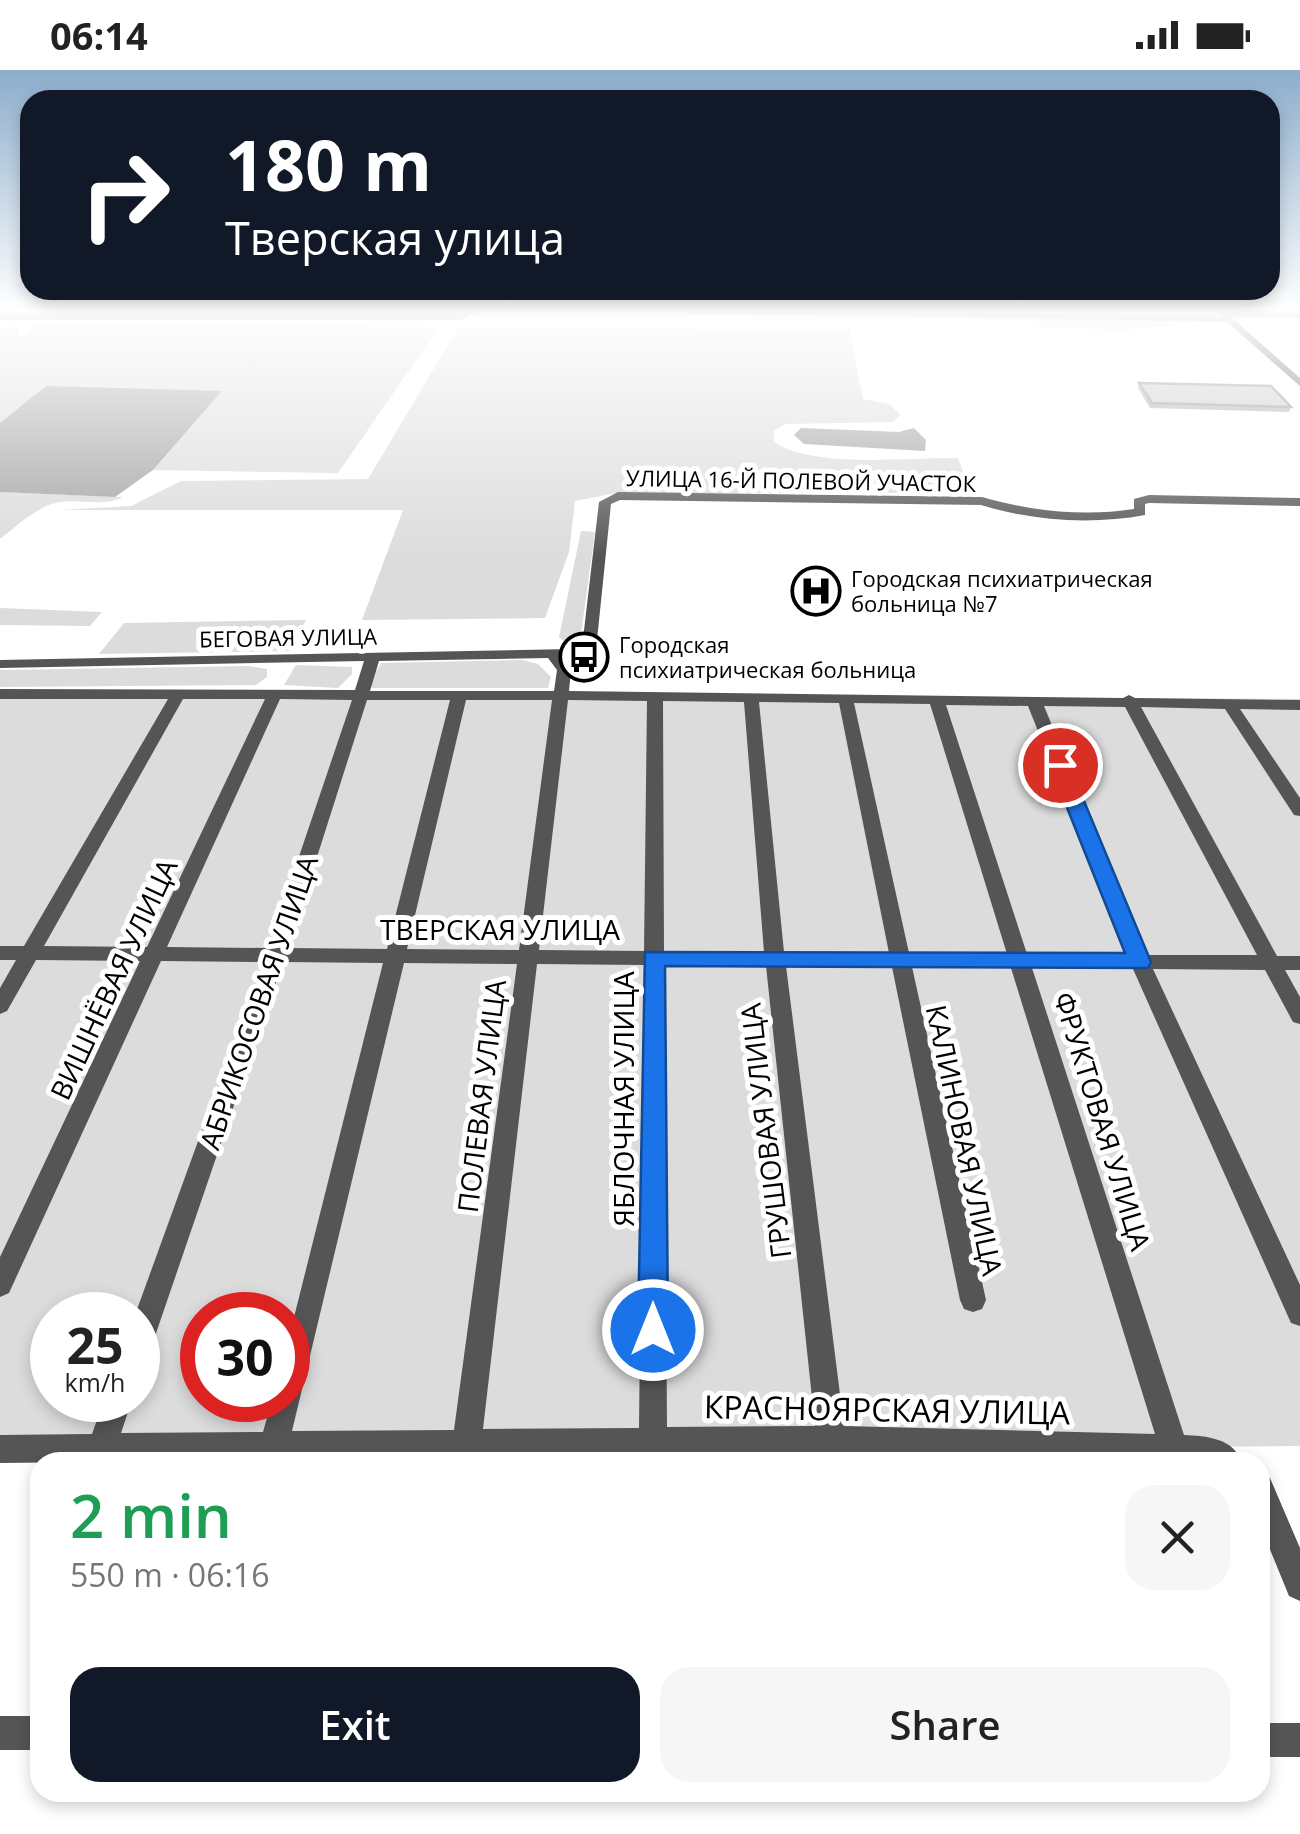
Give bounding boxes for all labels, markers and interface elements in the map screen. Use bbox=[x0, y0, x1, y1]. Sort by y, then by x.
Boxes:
text: 06:14 bbox=[50, 9, 148, 61]
text: 180 m bbox=[225, 116, 432, 212]
icon: right bbox=[60, 130, 190, 260]
text: Тверская улица bbox=[225, 207, 565, 268]
street label: УЛИЦА 16-Й ПОЛЕВОЙ УЧАСТОК bbox=[626, 462, 977, 498]
place label: Городская психиатрическая больница №7 bbox=[851, 563, 1153, 618]
hospital icon: Городская психиатрическая больница №7 bbox=[790, 565, 842, 617]
street label: БЕГОВАЯ УЛИЦА bbox=[199, 620, 377, 654]
place label: Городская психиатрическая больница bbox=[619, 629, 916, 684]
bus stop icon: Городская психиатрическая больница bbox=[558, 631, 610, 683]
pin bbox=[1018, 723, 1103, 808]
icon: arrive bbox=[1033, 738, 1088, 793]
street label: АБРИКОСОВАЯ УЛИЦА bbox=[190, 850, 326, 1154]
street label: ВИШНЁВАЯ УЛИЦА bbox=[40, 852, 186, 1106]
street label: ТВЕРСКАЯ УЛИЦА bbox=[380, 910, 620, 948]
street label: ЯБЛОЧНАЯ УЛИЦА bbox=[604, 971, 642, 1227]
street label: ПОЛЕВАЯ УЛИЦА bbox=[448, 977, 514, 1215]
street label: ФРУКТОВАЯ УЛИЦА bbox=[1046, 987, 1160, 1255]
street label: ГРУШОВАЯ УЛИЦА bbox=[730, 1001, 800, 1261]
street label: КАЛИНОВАЯ УЛИЦА bbox=[918, 1001, 1012, 1279]
position arrow bbox=[601, 1278, 705, 1382]
speed limit sign: 30 bbox=[180, 1292, 310, 1422]
text: 25 bbox=[66, 1311, 124, 1379]
text: km/h bbox=[65, 1365, 125, 1399]
street label: КРАСНОЯРСКАЯ УЛИЦА bbox=[704, 1384, 1071, 1434]
text: 2 min bbox=[70, 1474, 232, 1556]
button: close bbox=[1125, 1485, 1230, 1590]
text: 550 m · 06:16 bbox=[70, 1553, 269, 1596]
button: Exit bbox=[70, 1667, 640, 1782]
button: Share bbox=[660, 1667, 1230, 1782]

